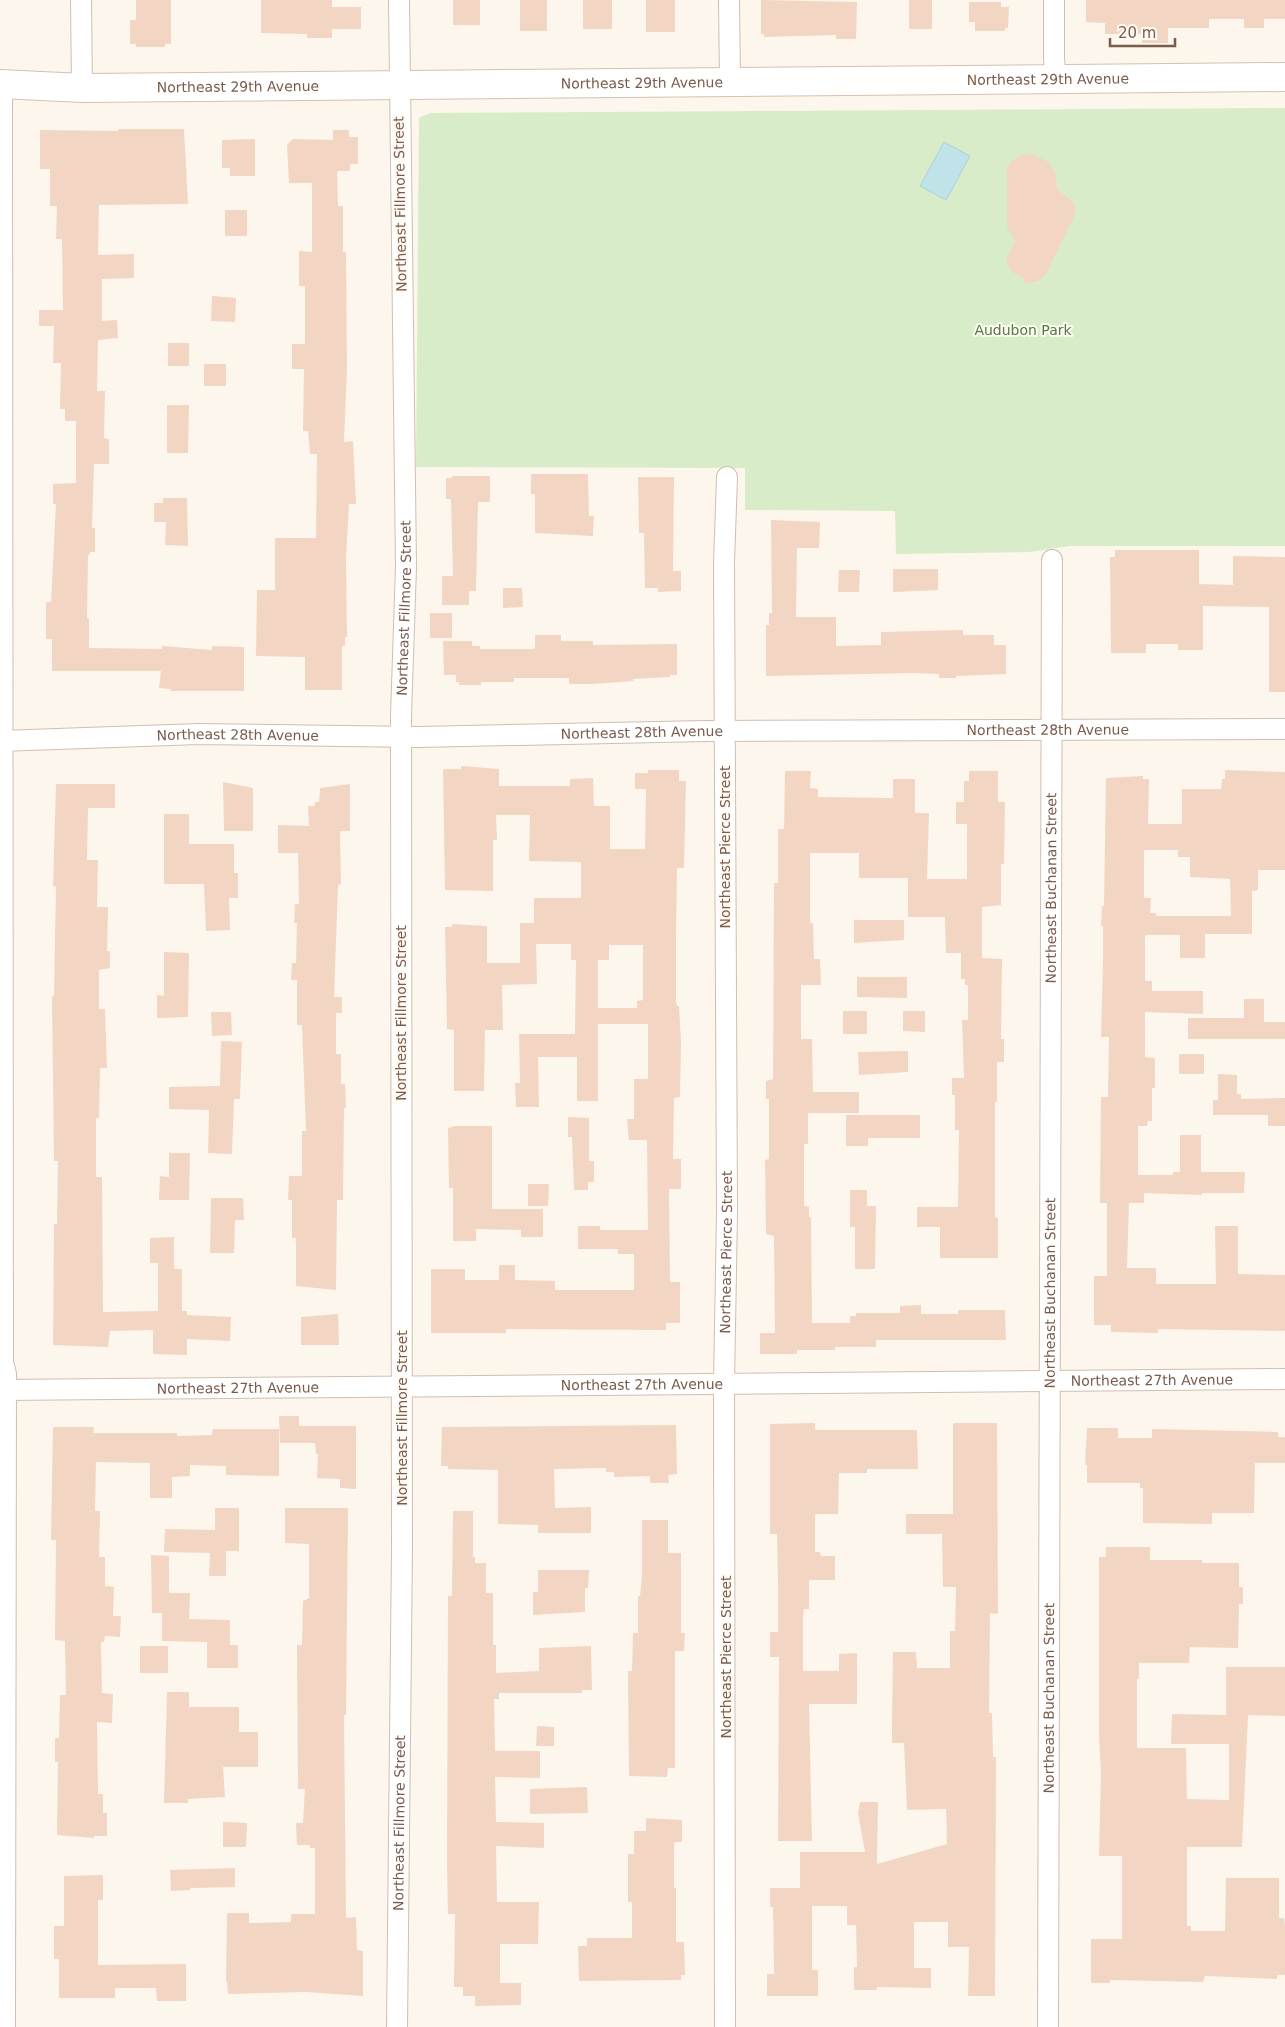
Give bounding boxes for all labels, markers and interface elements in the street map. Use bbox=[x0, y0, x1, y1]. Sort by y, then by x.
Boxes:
scale bar bbox=[1110, 15, 1175, 47]
text: 20 m bbox=[1118, 24, 1156, 42]
street label: Northeast 29th Avenue bbox=[967, 70, 1129, 88]
street label: Northeast 29th Avenue bbox=[561, 74, 723, 92]
street label: Northeast 29th Avenue bbox=[157, 78, 319, 95]
street label: Northeast Fillmore Street bbox=[390, 116, 410, 292]
park label: Audubon Park bbox=[974, 322, 1073, 338]
street label: Northeast Fillmore Street bbox=[394, 520, 414, 696]
street label: Northeast 28th Avenue bbox=[967, 722, 1129, 738]
street label: Northeast 28th Avenue bbox=[560, 723, 723, 742]
street label: Northeast 28th Avenue bbox=[156, 726, 319, 744]
street label: Northeast Pierce Street bbox=[717, 765, 733, 928]
street label: Northeast Buchanan Street bbox=[1043, 792, 1059, 983]
street label: Northeast Fillmore Street bbox=[393, 925, 409, 1101]
street label: Northeast Pierce Street bbox=[717, 1170, 735, 1334]
street label: Northeast Buchanan Street bbox=[1042, 1197, 1058, 1388]
street label: Northeast Fillmore Street bbox=[394, 1330, 410, 1506]
street label: Northeast 27th Avenue bbox=[1071, 1371, 1233, 1389]
street label: Northeast 27th Avenue bbox=[561, 1376, 723, 1393]
street label: Northeast 27th Avenue bbox=[157, 1379, 319, 1397]
street label: Northeast Pierce Street bbox=[718, 1575, 734, 1738]
street label: Northeast Buchanan Street bbox=[1041, 1602, 1057, 1793]
street label: Northeast Fillmore Street bbox=[390, 1735, 408, 1911]

